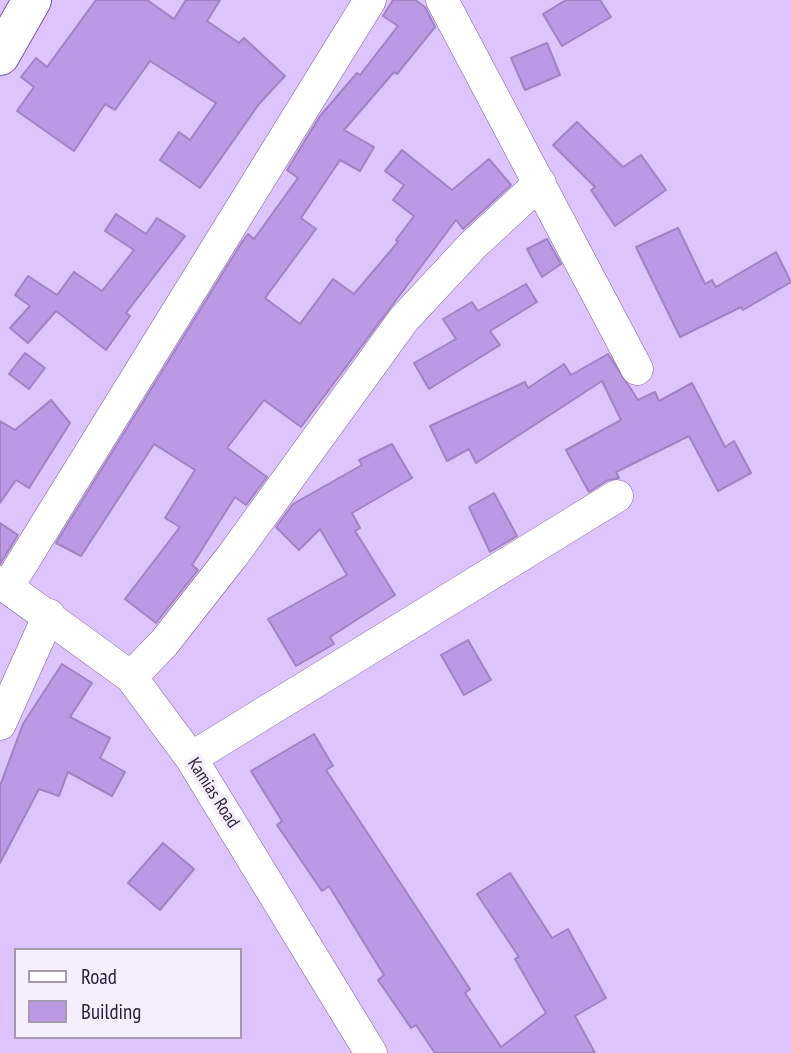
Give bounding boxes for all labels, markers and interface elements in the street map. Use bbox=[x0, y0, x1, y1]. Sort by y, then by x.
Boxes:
street label: Kamias Road bbox=[182, 754, 244, 832]
legend bbox=[14, 948, 242, 1039]
text: Road bbox=[81, 963, 117, 990]
text: Building bbox=[81, 998, 141, 1025]

